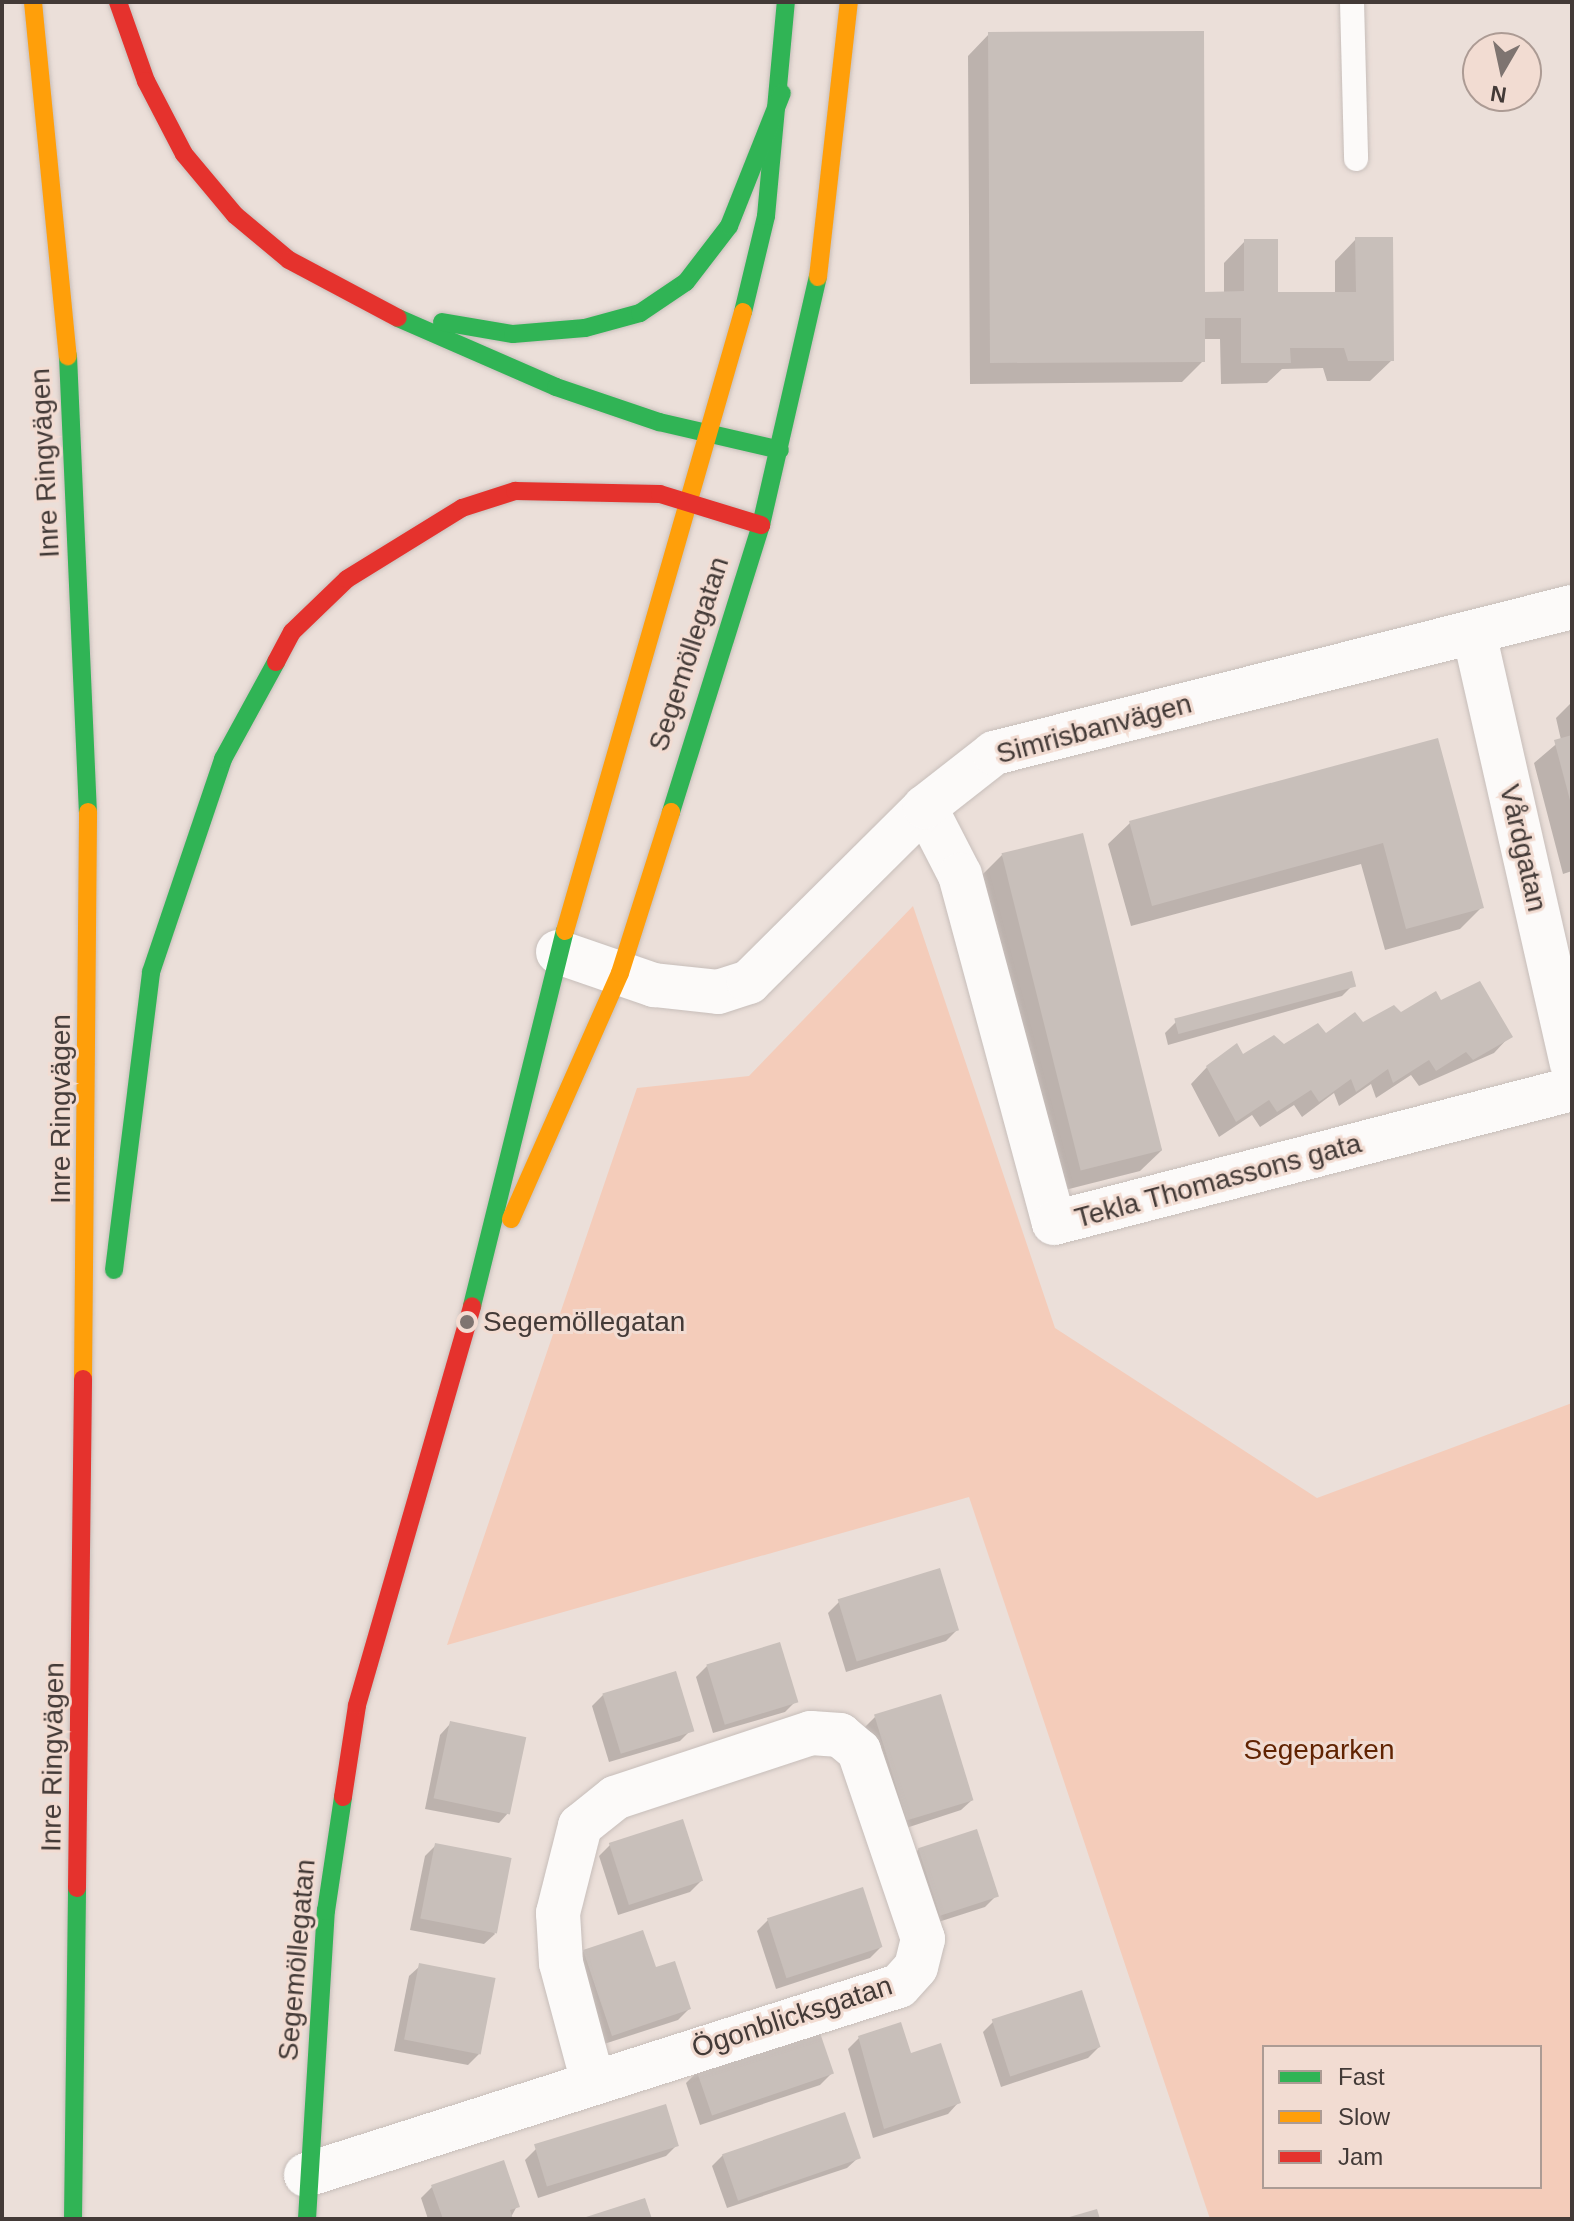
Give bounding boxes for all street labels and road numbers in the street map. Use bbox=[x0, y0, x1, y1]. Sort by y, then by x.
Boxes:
street label: Inre Ringvägen bbox=[23, 367, 67, 559]
street label: Segemöllegatan bbox=[642, 553, 736, 755]
street label: Simrisbanvägen bbox=[993, 687, 1195, 771]
street label: Vårdgatan bbox=[1492, 781, 1554, 915]
street label: Inre Ringvägen bbox=[44, 1014, 78, 1204]
street label: Tekla Thomassons gata bbox=[1071, 1127, 1365, 1235]
street label: Inre Ringvägen bbox=[35, 1662, 71, 1852]
street label: Segemöllegatan bbox=[271, 1858, 323, 2062]
street label: Ögonblicksgatan bbox=[688, 1969, 896, 2065]

